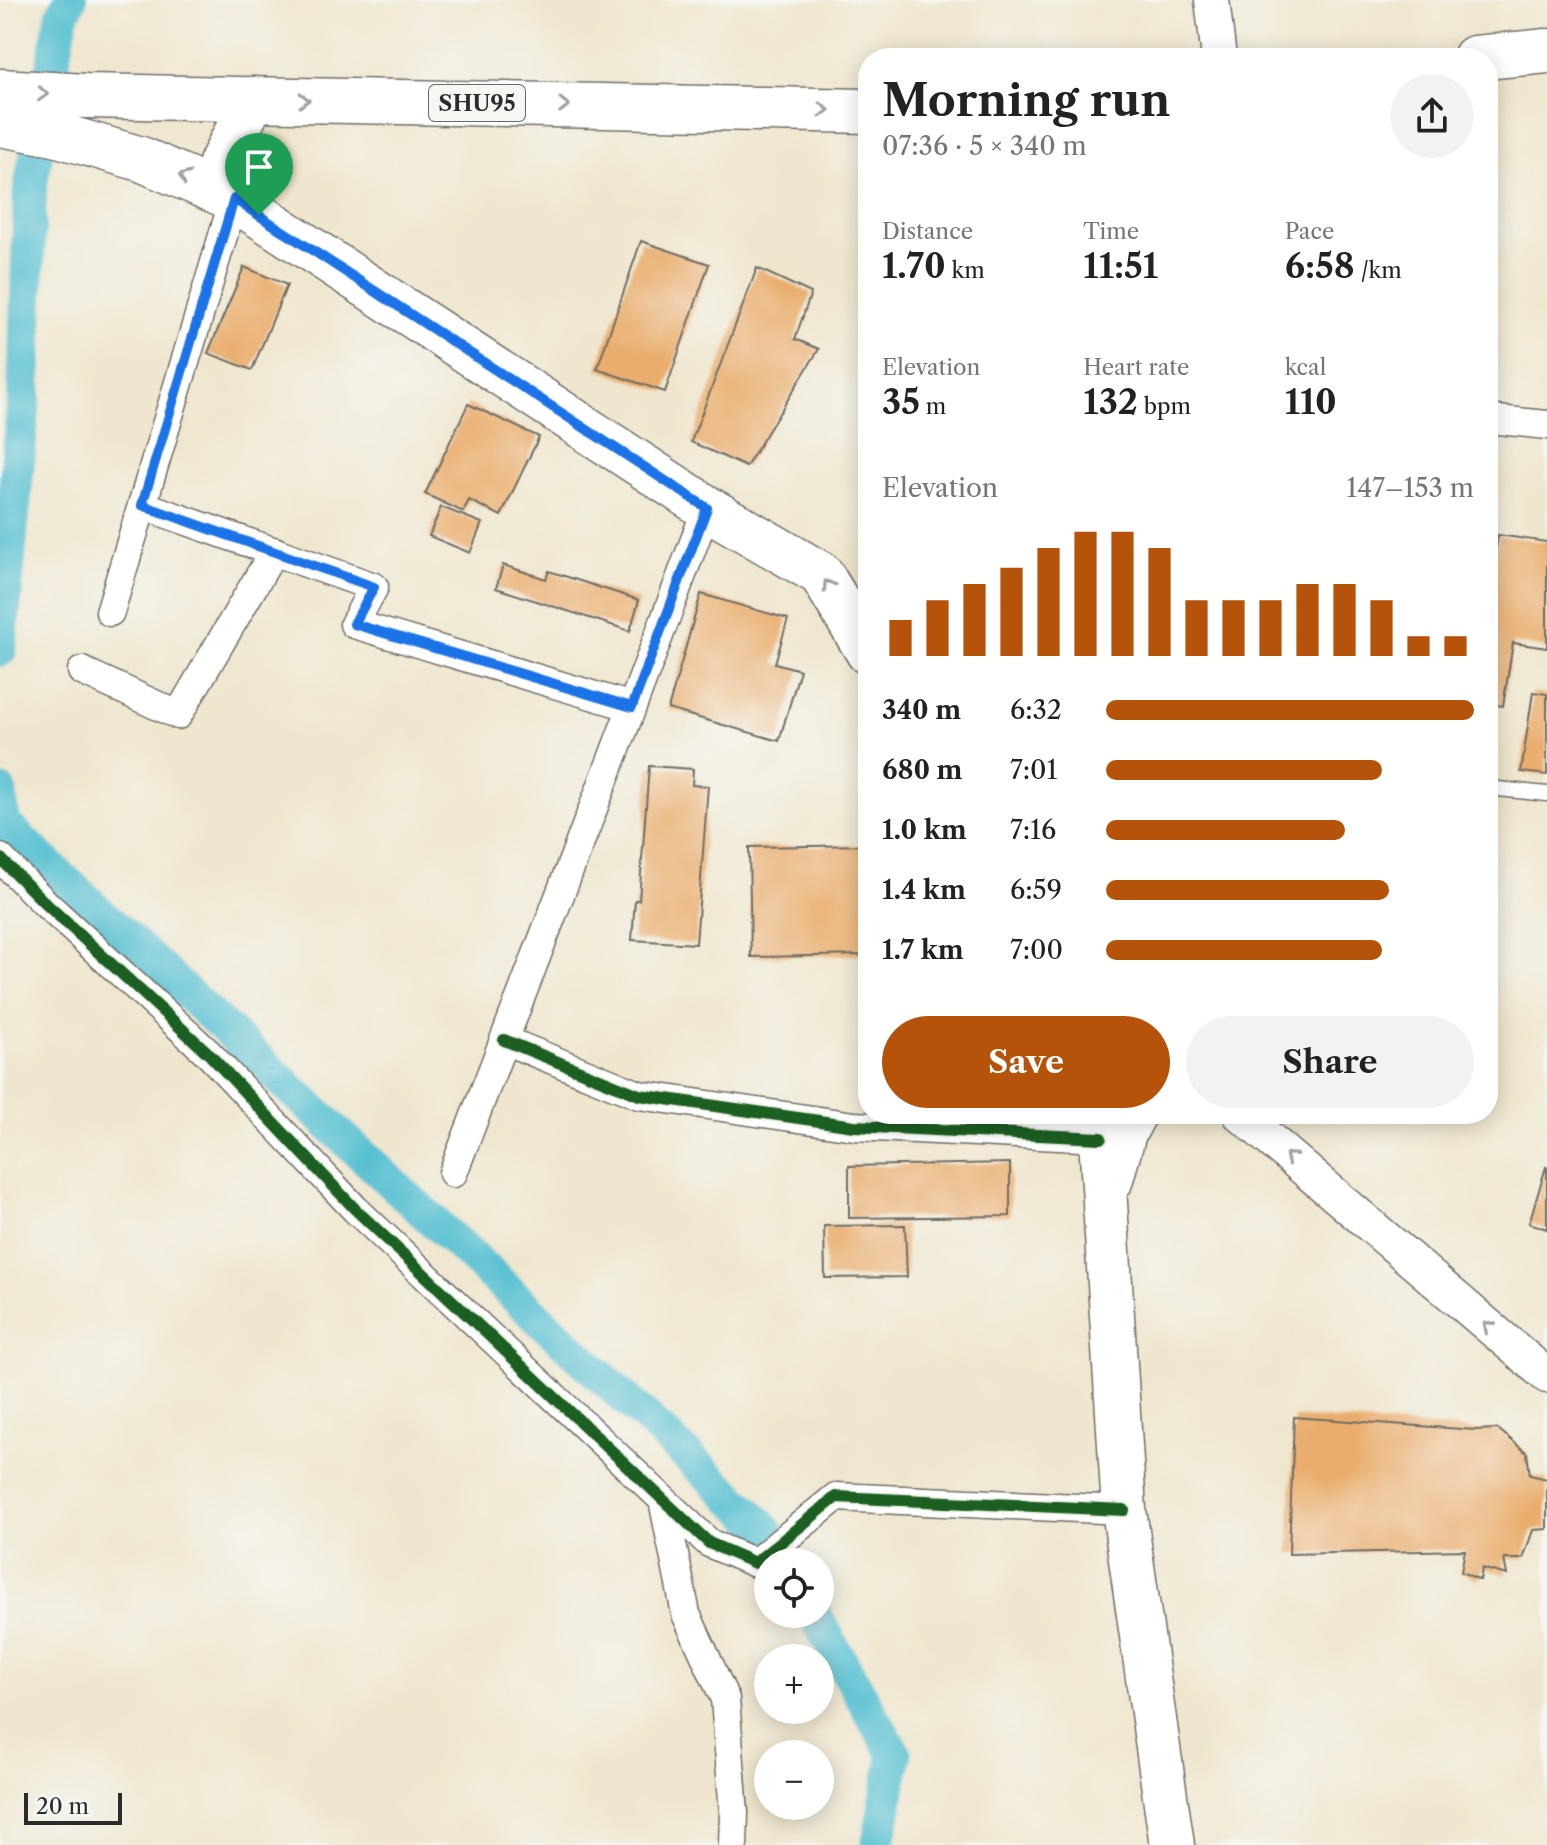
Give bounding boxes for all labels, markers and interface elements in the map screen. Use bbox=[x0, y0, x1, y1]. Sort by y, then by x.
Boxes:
text: Morning run bbox=[882, 73, 1171, 127]
button: share bbox=[1390, 74, 1474, 158]
one-way arrow bbox=[37, 85, 50, 102]
road number: SHU95 bbox=[429, 85, 525, 121]
one-way arrow bbox=[298, 91, 311, 109]
one-way arrow bbox=[558, 96, 571, 114]
one-way arrow bbox=[818, 101, 831, 118]
text: 07:36 · 5 × 340 m bbox=[882, 130, 1087, 162]
pin bbox=[225, 133, 293, 215]
icon: arrive bbox=[237, 145, 281, 189]
one-way arrow bbox=[178, 171, 193, 187]
text: Distance bbox=[882, 218, 973, 245]
text: Time bbox=[1083, 218, 1139, 245]
text: Pace bbox=[1285, 218, 1334, 245]
text: 1.70 bbox=[882, 245, 946, 287]
text: 11:51 bbox=[1083, 245, 1158, 287]
text: 6:58 bbox=[1285, 245, 1355, 287]
text: km bbox=[946, 257, 985, 284]
text: /km bbox=[1355, 257, 1402, 284]
text: Elevation bbox=[882, 354, 980, 381]
text: Heart rate bbox=[1083, 354, 1189, 381]
text: kcal bbox=[1285, 354, 1326, 381]
text: 35 bbox=[882, 381, 920, 423]
text: 132 bbox=[1083, 381, 1138, 423]
text: 110 bbox=[1285, 381, 1337, 423]
text: m bbox=[920, 393, 946, 420]
text: bpm bbox=[1138, 393, 1191, 420]
text: Elevation bbox=[882, 472, 998, 504]
text: 147–153 m bbox=[1346, 472, 1474, 504]
one-way arrow bbox=[822, 579, 837, 594]
text: 340 m bbox=[882, 694, 961, 726]
text: 6:32 bbox=[1010, 694, 1062, 726]
text: 680 m bbox=[882, 754, 963, 786]
text: 7:01 bbox=[1010, 754, 1058, 786]
text: 1.0 km bbox=[882, 814, 967, 846]
text: 7:16 bbox=[1010, 814, 1056, 846]
text: 1.4 km bbox=[882, 874, 966, 906]
text: 6:59 bbox=[1010, 874, 1062, 906]
text: 1.7 km bbox=[882, 934, 964, 966]
text: 7:00 bbox=[1010, 934, 1063, 966]
button: Save bbox=[882, 1016, 1170, 1108]
button: Share bbox=[1186, 1016, 1474, 1108]
one-way arrow bbox=[1285, 1152, 1299, 1167]
one-way arrow bbox=[1482, 1321, 1497, 1336]
map controls bbox=[754, 1548, 834, 1820]
button: locate bbox=[754, 1548, 834, 1628]
button: + bbox=[754, 1644, 834, 1724]
button: − bbox=[754, 1740, 834, 1820]
scale bar bbox=[24, 1789, 122, 1825]
text: 20 m bbox=[36, 1793, 89, 1820]

